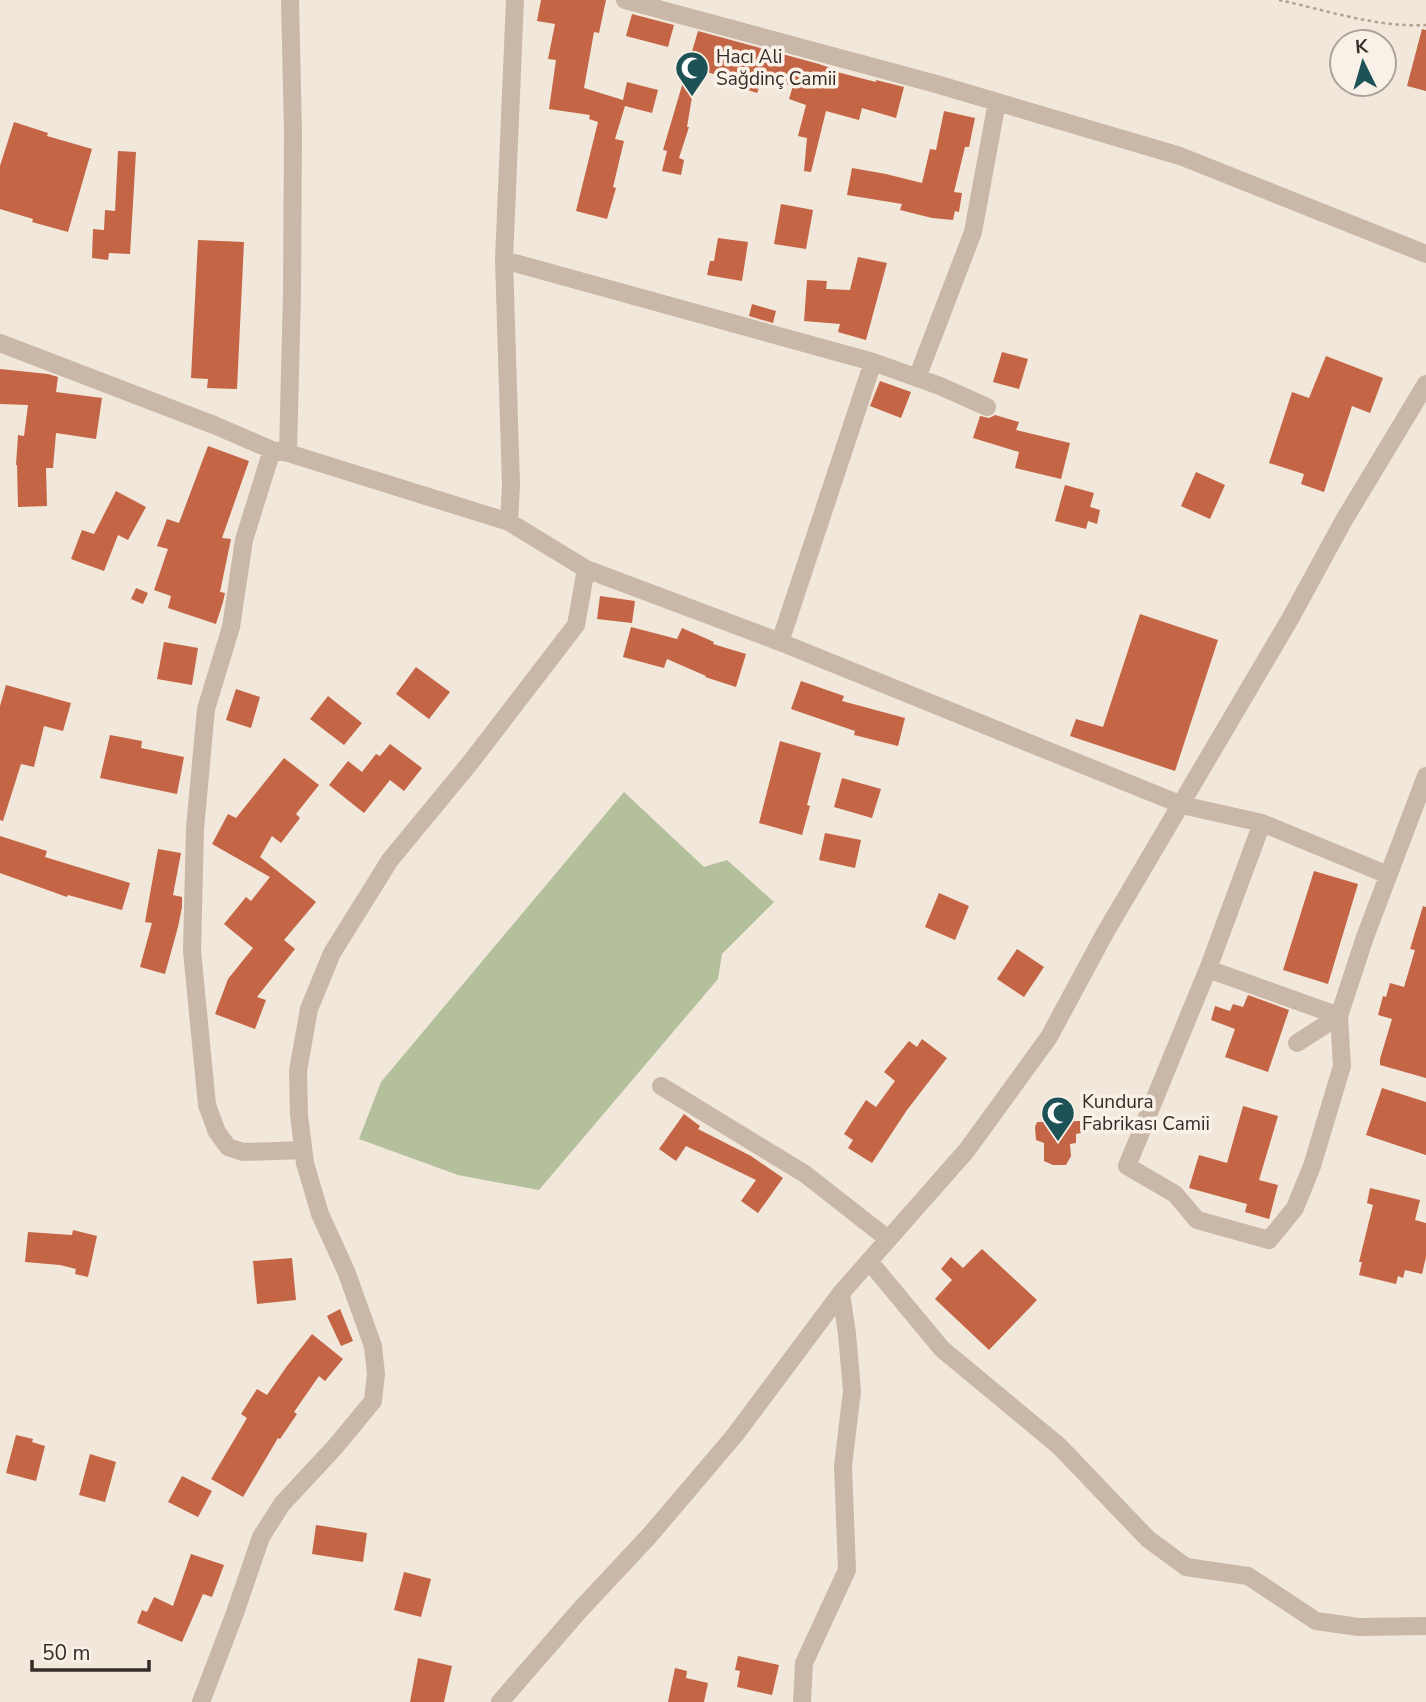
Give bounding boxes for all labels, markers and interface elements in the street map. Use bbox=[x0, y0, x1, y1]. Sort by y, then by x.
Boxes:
north arrow bbox=[1328, 28, 1398, 98]
text: K bbox=[1354, 33, 1370, 61]
place label: Hacı Ali Sağdinç Camii bbox=[716, 44, 836, 92]
mosque icon: Hacı Ali Sağdinç Camii bbox=[673, 49, 711, 98]
place label: Kundura Fabrikası Camii bbox=[1082, 1089, 1210, 1137]
mosque icon: Kundura Fabrikası Camii bbox=[1039, 1094, 1077, 1143]
scale bar bbox=[32, 1628, 149, 1672]
text: 50 m bbox=[42, 1639, 91, 1667]

